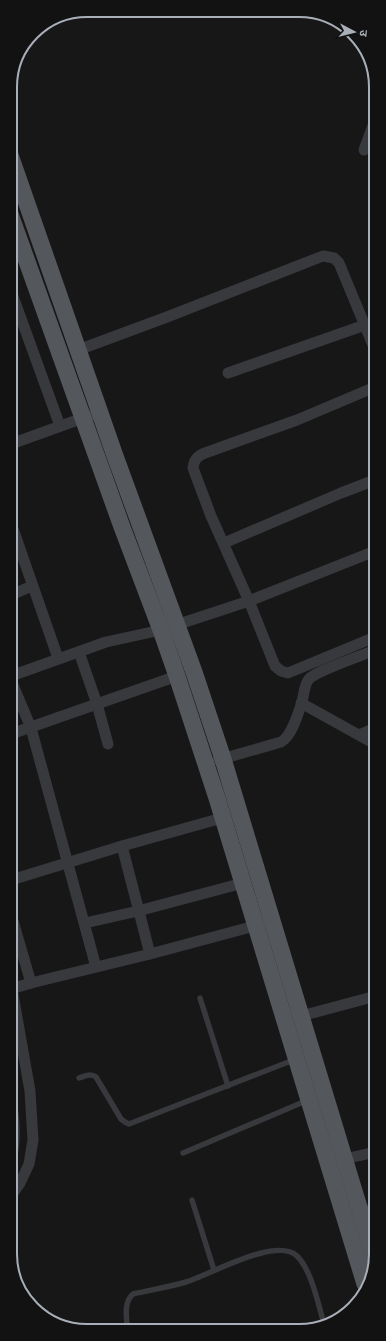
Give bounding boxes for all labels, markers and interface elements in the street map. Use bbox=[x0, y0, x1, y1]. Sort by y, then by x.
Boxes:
north arrow bbox=[334, 12, 374, 52]
text: उ bbox=[357, 29, 371, 38]

